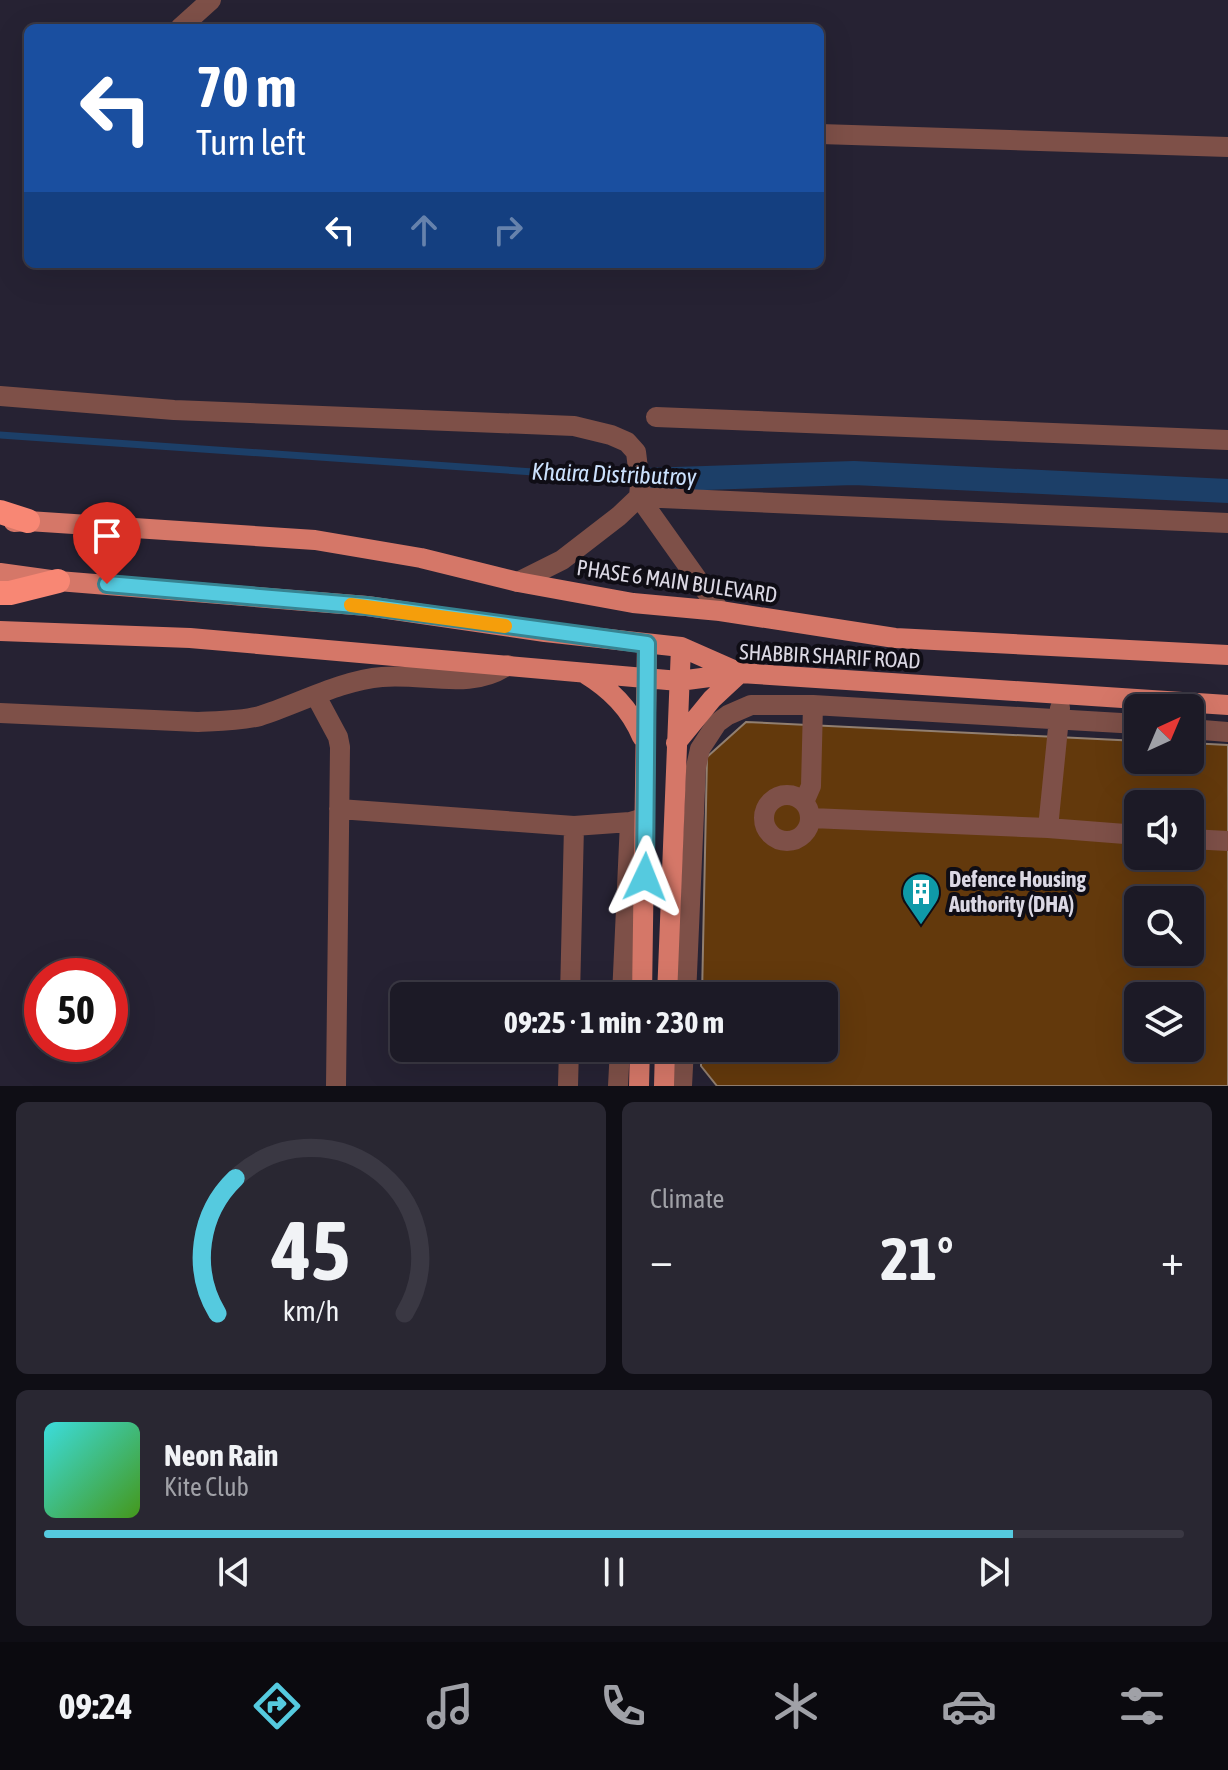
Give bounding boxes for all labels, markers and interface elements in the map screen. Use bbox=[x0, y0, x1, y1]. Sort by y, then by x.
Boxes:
text: 70 m bbox=[196, 55, 297, 119]
icon: left bbox=[64, 56, 168, 160]
text: Turn left bbox=[196, 121, 306, 163]
icon: left bbox=[318, 208, 362, 252]
icon: ahead bbox=[402, 208, 446, 252]
icon: right bbox=[486, 208, 530, 252]
water label: Khaira Distributroy bbox=[531, 458, 697, 490]
pin bbox=[73, 502, 141, 584]
icon: arrive bbox=[85, 514, 129, 558]
street label: PHASE 6 MAIN BULEVARD bbox=[575, 554, 779, 608]
street label: SHABBIR SHARIF ROAD bbox=[739, 638, 921, 674]
north arrow bbox=[1124, 694, 1204, 774]
map controls bbox=[1124, 694, 1204, 1062]
button: sound bbox=[1124, 790, 1204, 870]
position arrow bbox=[603, 835, 687, 919]
place label: Defence Housing Authority (DHA) bbox=[948, 866, 1086, 917]
building icon: Defence Housing Authority (DHA) bbox=[900, 871, 942, 926]
button: search bbox=[1124, 886, 1204, 966]
speed limit sign: 50 bbox=[24, 958, 128, 1062]
button: layers bbox=[1124, 982, 1204, 1062]
text: 09:25 · 1 min · 230 m bbox=[504, 1005, 724, 1039]
text: Climate bbox=[650, 1184, 724, 1214]
text: 45 bbox=[271, 1202, 350, 1298]
text: 21° bbox=[881, 1224, 953, 1293]
text: − bbox=[650, 1234, 673, 1284]
text: + bbox=[1161, 1234, 1184, 1284]
text: km/h bbox=[283, 1294, 339, 1327]
text: Neon Rain bbox=[164, 1438, 278, 1472]
text: Kite Club bbox=[164, 1472, 249, 1502]
icon: previous bbox=[212, 1550, 256, 1594]
icon: pause bbox=[592, 1550, 636, 1594]
icon: next bbox=[972, 1550, 1016, 1594]
icon: directions bbox=[249, 1678, 305, 1734]
icon: music bbox=[422, 1678, 478, 1734]
icon: phone bbox=[595, 1678, 651, 1734]
icon: climate bbox=[768, 1678, 824, 1734]
icon: car bbox=[941, 1678, 997, 1734]
icon: filters bbox=[1114, 1678, 1170, 1734]
text: 09:24 bbox=[58, 1685, 133, 1727]

